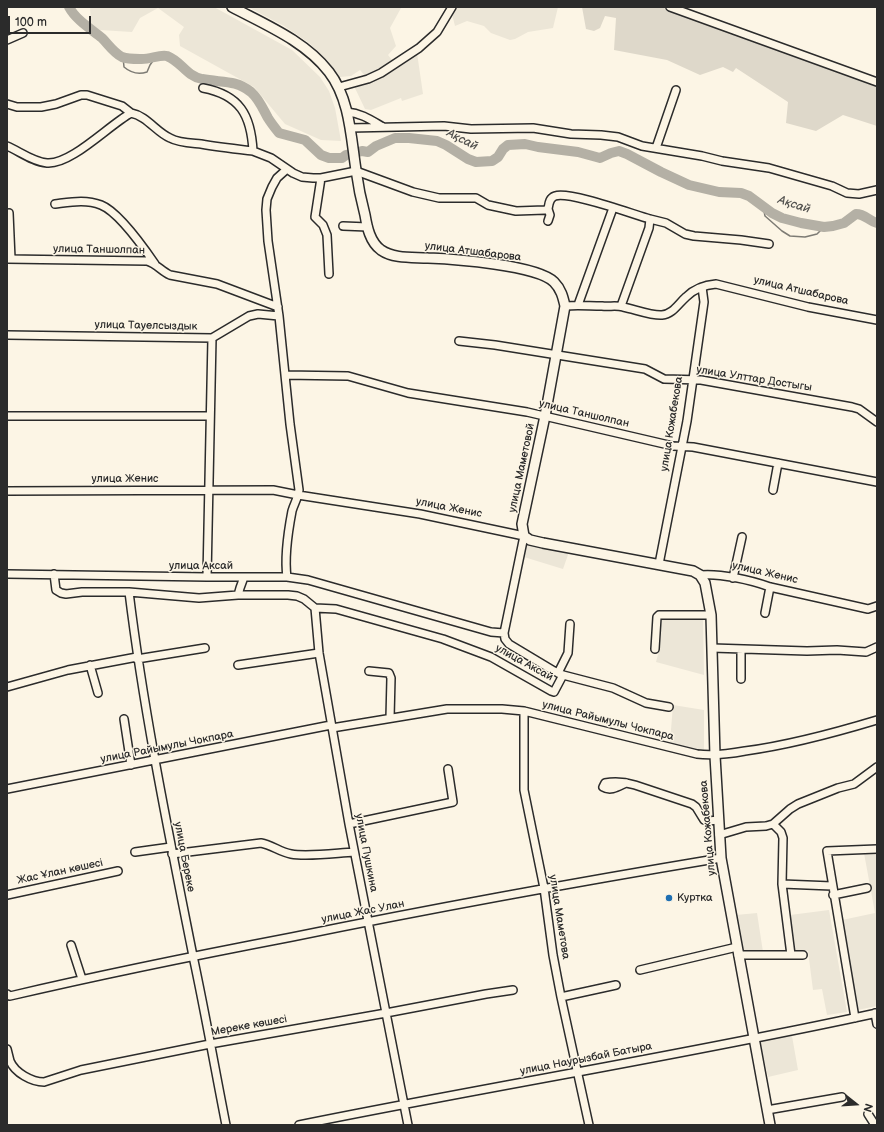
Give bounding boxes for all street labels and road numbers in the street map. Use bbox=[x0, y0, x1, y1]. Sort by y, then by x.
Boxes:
street label: улица Атшабарова bbox=[424, 240, 522, 264]
street label: улица Таншолпан bbox=[53, 243, 145, 257]
street label: улица Атшабарова bbox=[752, 274, 850, 308]
street label: улица Тауелсыздык bbox=[94, 319, 198, 333]
street label: улица Улттар Достыгы bbox=[695, 363, 813, 395]
street label: улица Кожабекова bbox=[658, 376, 686, 472]
street label: улица Таншолпан bbox=[538, 397, 630, 431]
street label: улица Маметовой bbox=[506, 422, 538, 514]
street label: улица Женис bbox=[92, 472, 158, 486]
street label: улица Женис bbox=[415, 495, 483, 521]
street label: улица Аксай bbox=[169, 559, 233, 573]
street label: улица Женис bbox=[731, 559, 799, 587]
street label: улица Аксай bbox=[493, 642, 555, 684]
street label: улица Райымулы Чокпара bbox=[541, 698, 675, 744]
street label: улица Райымулы Чокпара bbox=[99, 728, 235, 766]
street label: улица Кожабекова bbox=[697, 780, 719, 876]
street label: улица Пушкина bbox=[352, 813, 380, 893]
street label: улица Береке bbox=[171, 821, 197, 893]
street label: Жас Ұлан көшесі bbox=[16, 856, 104, 888]
street label: улица Маметова bbox=[546, 874, 572, 960]
street label: улица Жас Улан bbox=[320, 898, 406, 926]
street label: Мереке көшесі bbox=[210, 1013, 288, 1039]
street label: улица Наурызбай Батыра bbox=[519, 1040, 653, 1078]

